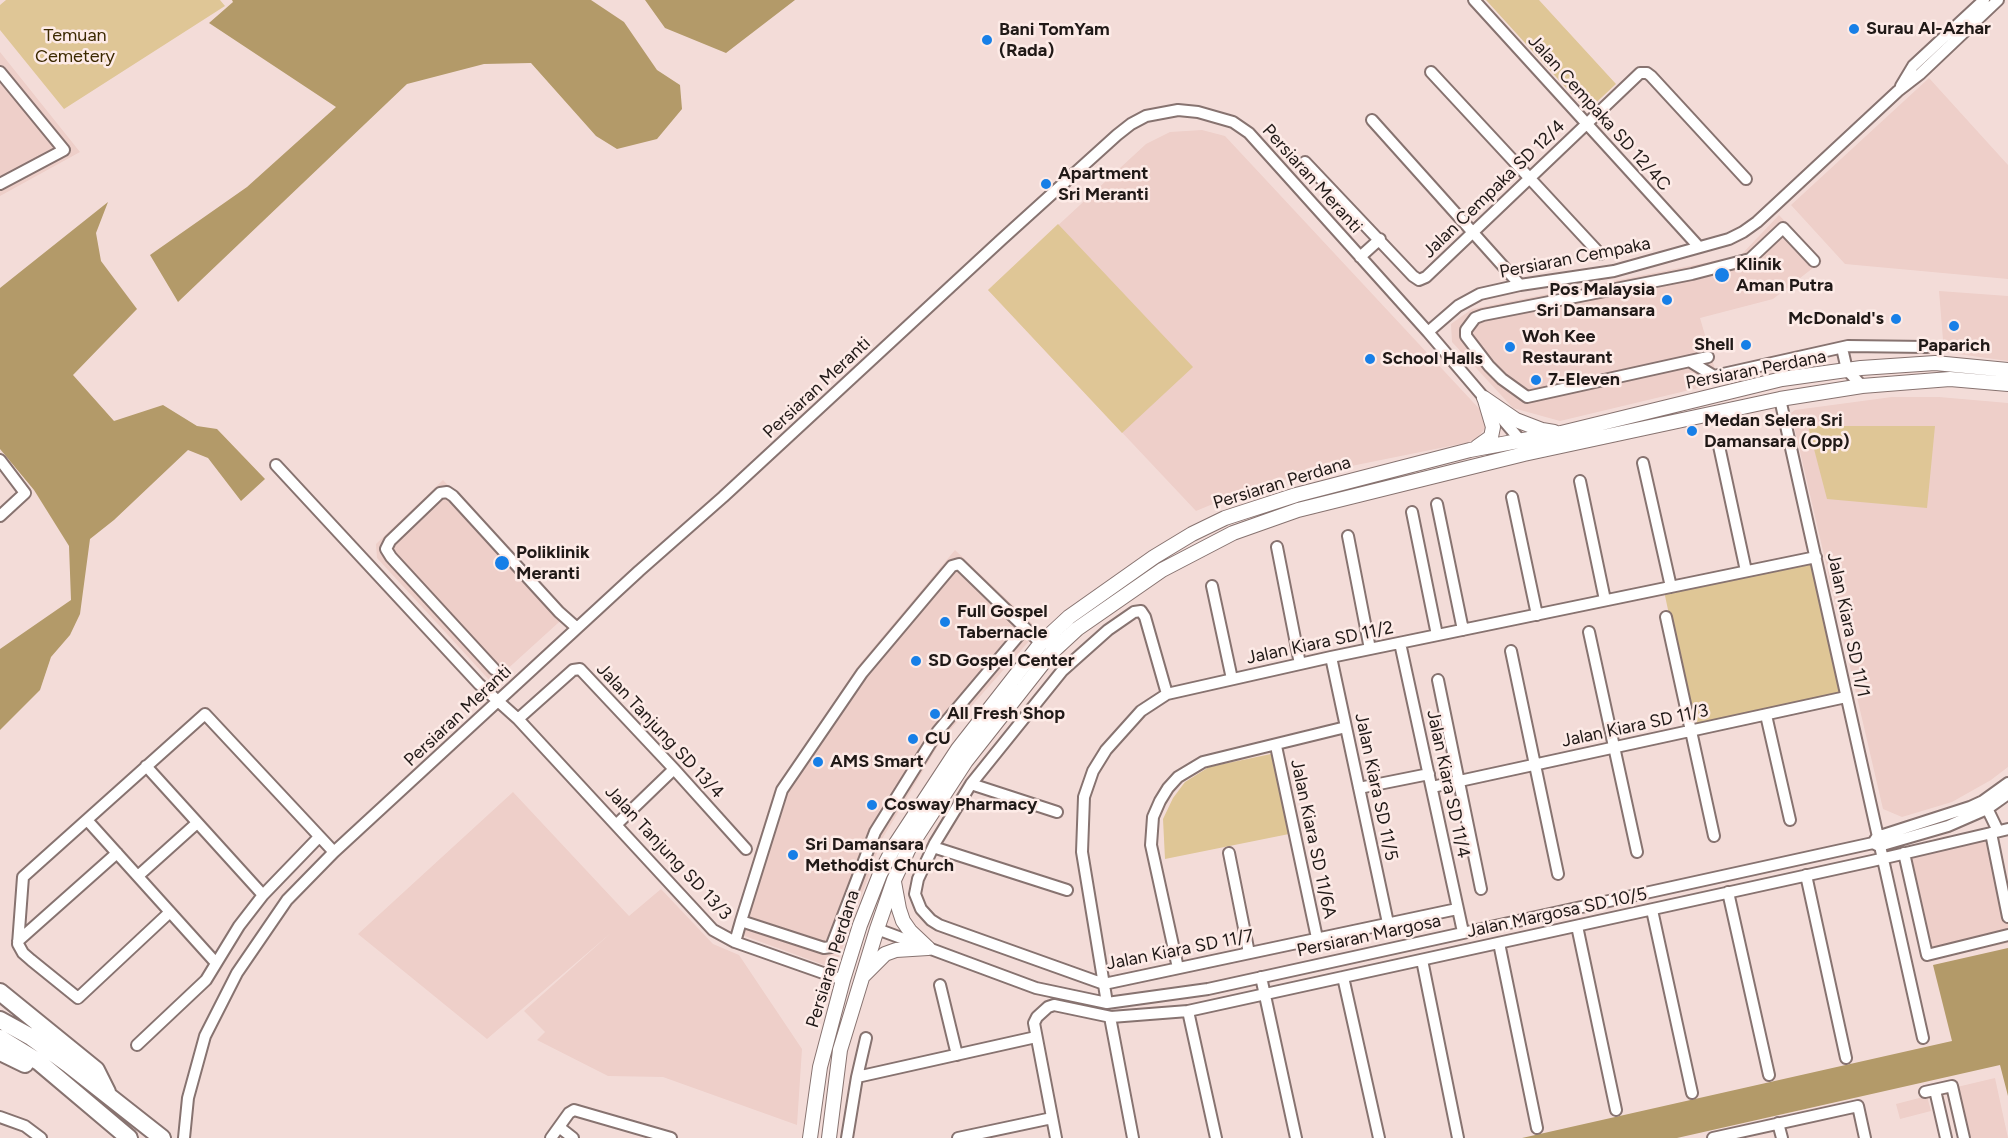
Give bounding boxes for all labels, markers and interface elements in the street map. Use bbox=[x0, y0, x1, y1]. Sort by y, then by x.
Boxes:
place label: Surau Al-Azhar bbox=[1866, 18, 1991, 40]
place label: Bani TomYam (Rada) bbox=[999, 19, 1110, 62]
marker: Surau Al-Azhar bbox=[1847, 22, 1861, 36]
park label: Temuan Cemetery bbox=[35, 25, 115, 68]
street label: Jalan Cempaka SD 12/4C bbox=[1523, 30, 1675, 196]
marker: Bani TomYam (Rada) bbox=[980, 33, 994, 47]
street label: Jalan Cempaka SD 12/4 bbox=[1418, 115, 1570, 263]
street label: Persiaran Meranti bbox=[1257, 120, 1367, 238]
place label: Apartment Sri Meranti bbox=[1058, 163, 1149, 206]
marker: Apartment Sri Meranti bbox=[1039, 177, 1053, 191]
street label: Persiaran Cempaka bbox=[1498, 233, 1652, 283]
place label: Klinik Aman Putra bbox=[1736, 254, 1833, 296]
marker: Klinik Aman Putra bbox=[1713, 266, 1731, 284]
place label: Pos Malaysia Sri Damansara bbox=[1536, 279, 1655, 322]
marker: Pos Malaysia Sri Damansara bbox=[1660, 293, 1674, 307]
place label: McDonald's bbox=[1788, 308, 1884, 330]
marker: McDonald's bbox=[1889, 312, 1903, 326]
marker: Paparich bbox=[1947, 319, 1961, 333]
place label: Woh Kee Restaurant bbox=[1522, 326, 1613, 368]
street label: Persiaran Meranti bbox=[759, 333, 875, 443]
place label: Shell bbox=[1694, 334, 1734, 356]
place label: Paparich bbox=[1918, 335, 1990, 357]
marker: Shell bbox=[1739, 338, 1753, 352]
marker: Woh Kee Restaurant bbox=[1503, 340, 1517, 354]
street label: Persiaran Perdana bbox=[1684, 346, 1828, 394]
place label: School Halls bbox=[1382, 348, 1483, 370]
marker: School Halls bbox=[1363, 352, 1377, 366]
place label: 7-Eleven bbox=[1548, 369, 1620, 391]
marker: 7-Eleven bbox=[1529, 373, 1543, 387]
place label: Medan Selera Sri Damansara (Opp) bbox=[1704, 410, 1850, 452]
marker: Medan Selera Sri Damansara (Opp) bbox=[1685, 424, 1699, 438]
street label: Persiaran Perdana bbox=[1211, 452, 1353, 514]
place label: Poliklinik Meranti bbox=[516, 542, 590, 584]
street label: Jalan Kiara SD 11/1 bbox=[1822, 551, 1874, 699]
marker: Poliklinik Meranti bbox=[493, 554, 511, 572]
place label: Full Gospel Tabernacle bbox=[957, 601, 1048, 644]
marker: Full Gospel Tabernacle bbox=[938, 615, 952, 629]
street label: Jalan Kiara SD 11/2 bbox=[1244, 617, 1396, 669]
place label: SD Gospel Center bbox=[928, 650, 1075, 672]
marker: SD Gospel Center bbox=[909, 654, 923, 668]
street label: Jalan Tanjung SD 13/4 bbox=[592, 659, 728, 803]
street label: Persiaran Meranti bbox=[400, 661, 516, 771]
street label: Jalan Kiara SD 11/3 bbox=[1560, 700, 1710, 752]
place label: All Fresh Shop bbox=[947, 703, 1065, 725]
marker: All Fresh Shop bbox=[928, 707, 942, 721]
street label: Jalan Kiara SD 11/4 bbox=[1422, 708, 1474, 860]
street label: Jalan Kiara SD 11/5 bbox=[1350, 711, 1402, 863]
place label: CU bbox=[925, 728, 951, 750]
marker: CU bbox=[906, 732, 920, 746]
place label: AMS Smart bbox=[830, 751, 924, 773]
marker: AMS Smart bbox=[811, 755, 825, 769]
street label: Jalan Kiara SD 11/6A bbox=[1286, 757, 1340, 921]
street label: Jalan Tanjung SD 13/3 bbox=[600, 781, 736, 925]
place label: Cosway Pharmacy bbox=[884, 794, 1037, 816]
marker: Cosway Pharmacy bbox=[865, 798, 879, 812]
place label: Sri Damansara Methodist Church bbox=[805, 834, 954, 876]
marker: Sri Damansara Methodist Church bbox=[786, 848, 800, 862]
street label: Jalan Margosa SD 10/5 bbox=[1465, 883, 1649, 943]
street label: Persiaran Perdana bbox=[802, 888, 864, 1030]
street label: Persiaran Margosa bbox=[1295, 910, 1443, 962]
street label: Jalan Kiara SD 11/7 bbox=[1105, 925, 1255, 975]

